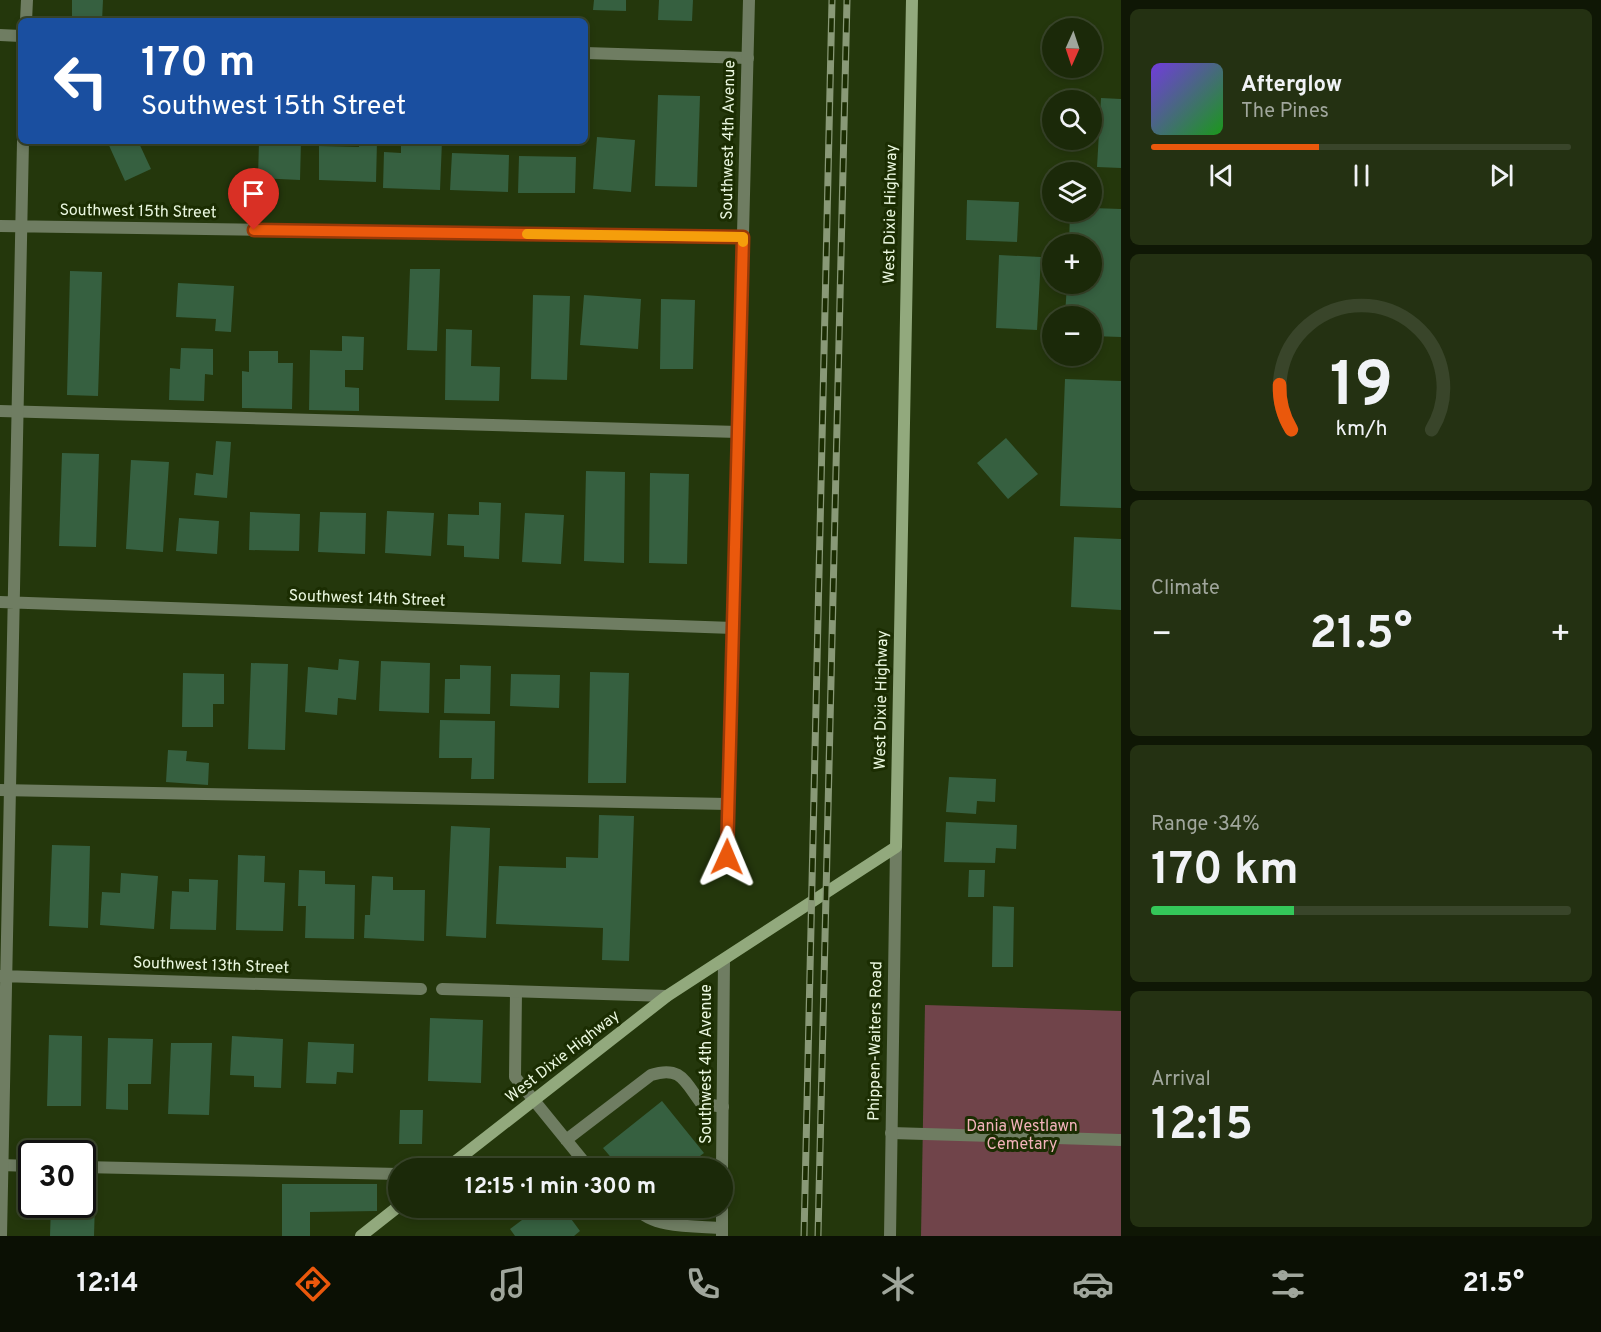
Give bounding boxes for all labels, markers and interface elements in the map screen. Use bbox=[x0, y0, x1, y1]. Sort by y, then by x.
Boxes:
north arrow bbox=[1042, 18, 1102, 78]
map controls bbox=[1042, 18, 1102, 366]
text: 170 m bbox=[141, 38, 255, 91]
icon: left bbox=[42, 42, 120, 120]
street label: Southwest 4th Avenue bbox=[718, 60, 740, 220]
text: Afterglow bbox=[1241, 72, 1342, 99]
text: Southwest 15th Street bbox=[141, 90, 406, 124]
button: search bbox=[1042, 90, 1102, 150]
text: The Pines bbox=[1241, 99, 1329, 125]
street label: West Dixie Highway bbox=[880, 144, 902, 284]
icon: previous bbox=[1205, 159, 1238, 192]
icon: pause bbox=[1345, 159, 1378, 192]
icon: next bbox=[1485, 159, 1518, 192]
button: layers bbox=[1042, 162, 1102, 222]
pin bbox=[228, 168, 279, 230]
icon: arrive bbox=[237, 177, 270, 210]
street label: Southwest 15th Street bbox=[59, 201, 217, 223]
button: + bbox=[1042, 234, 1102, 294]
button: − bbox=[1042, 306, 1102, 366]
text: 19 bbox=[1329, 349, 1393, 428]
text: km/h bbox=[1335, 416, 1387, 443]
text: Climate bbox=[1151, 576, 1220, 602]
street label: Southwest 14th Street bbox=[288, 586, 446, 612]
text: 21.5° bbox=[1310, 607, 1412, 664]
text: − bbox=[1151, 615, 1172, 657]
text: + bbox=[1550, 615, 1571, 657]
street label: West Dixie Highway bbox=[871, 630, 893, 770]
text: Range · 34% bbox=[1151, 812, 1260, 838]
position arrow bbox=[695, 825, 759, 889]
text: 170 km bbox=[1151, 843, 1299, 900]
street label: Southwest 13th Street bbox=[132, 953, 290, 979]
street label: Phippen-Waiters Road bbox=[865, 961, 887, 1121]
street label: Southwest 4th Avenue bbox=[697, 984, 717, 1144]
street label: West Dixie Highway bbox=[502, 1006, 624, 1108]
text: Arrival bbox=[1151, 1067, 1211, 1093]
text: 12:15 bbox=[1151, 1098, 1253, 1155]
park label: Dania Westlawn Cemetary bbox=[966, 1117, 1078, 1155]
speed limit sign: 30 bbox=[18, 1140, 96, 1218]
text: 12:15 · 1 min · 300 m bbox=[465, 1174, 656, 1201]
icon: directions bbox=[292, 1263, 334, 1305]
icon: music bbox=[487, 1263, 529, 1305]
icon: phone bbox=[682, 1263, 724, 1305]
icon: climate bbox=[877, 1263, 919, 1305]
icon: car bbox=[1072, 1263, 1114, 1305]
icon: filters bbox=[1267, 1263, 1309, 1305]
text: 12:14 bbox=[77, 1267, 139, 1301]
text: 21.5° bbox=[1463, 1267, 1524, 1301]

